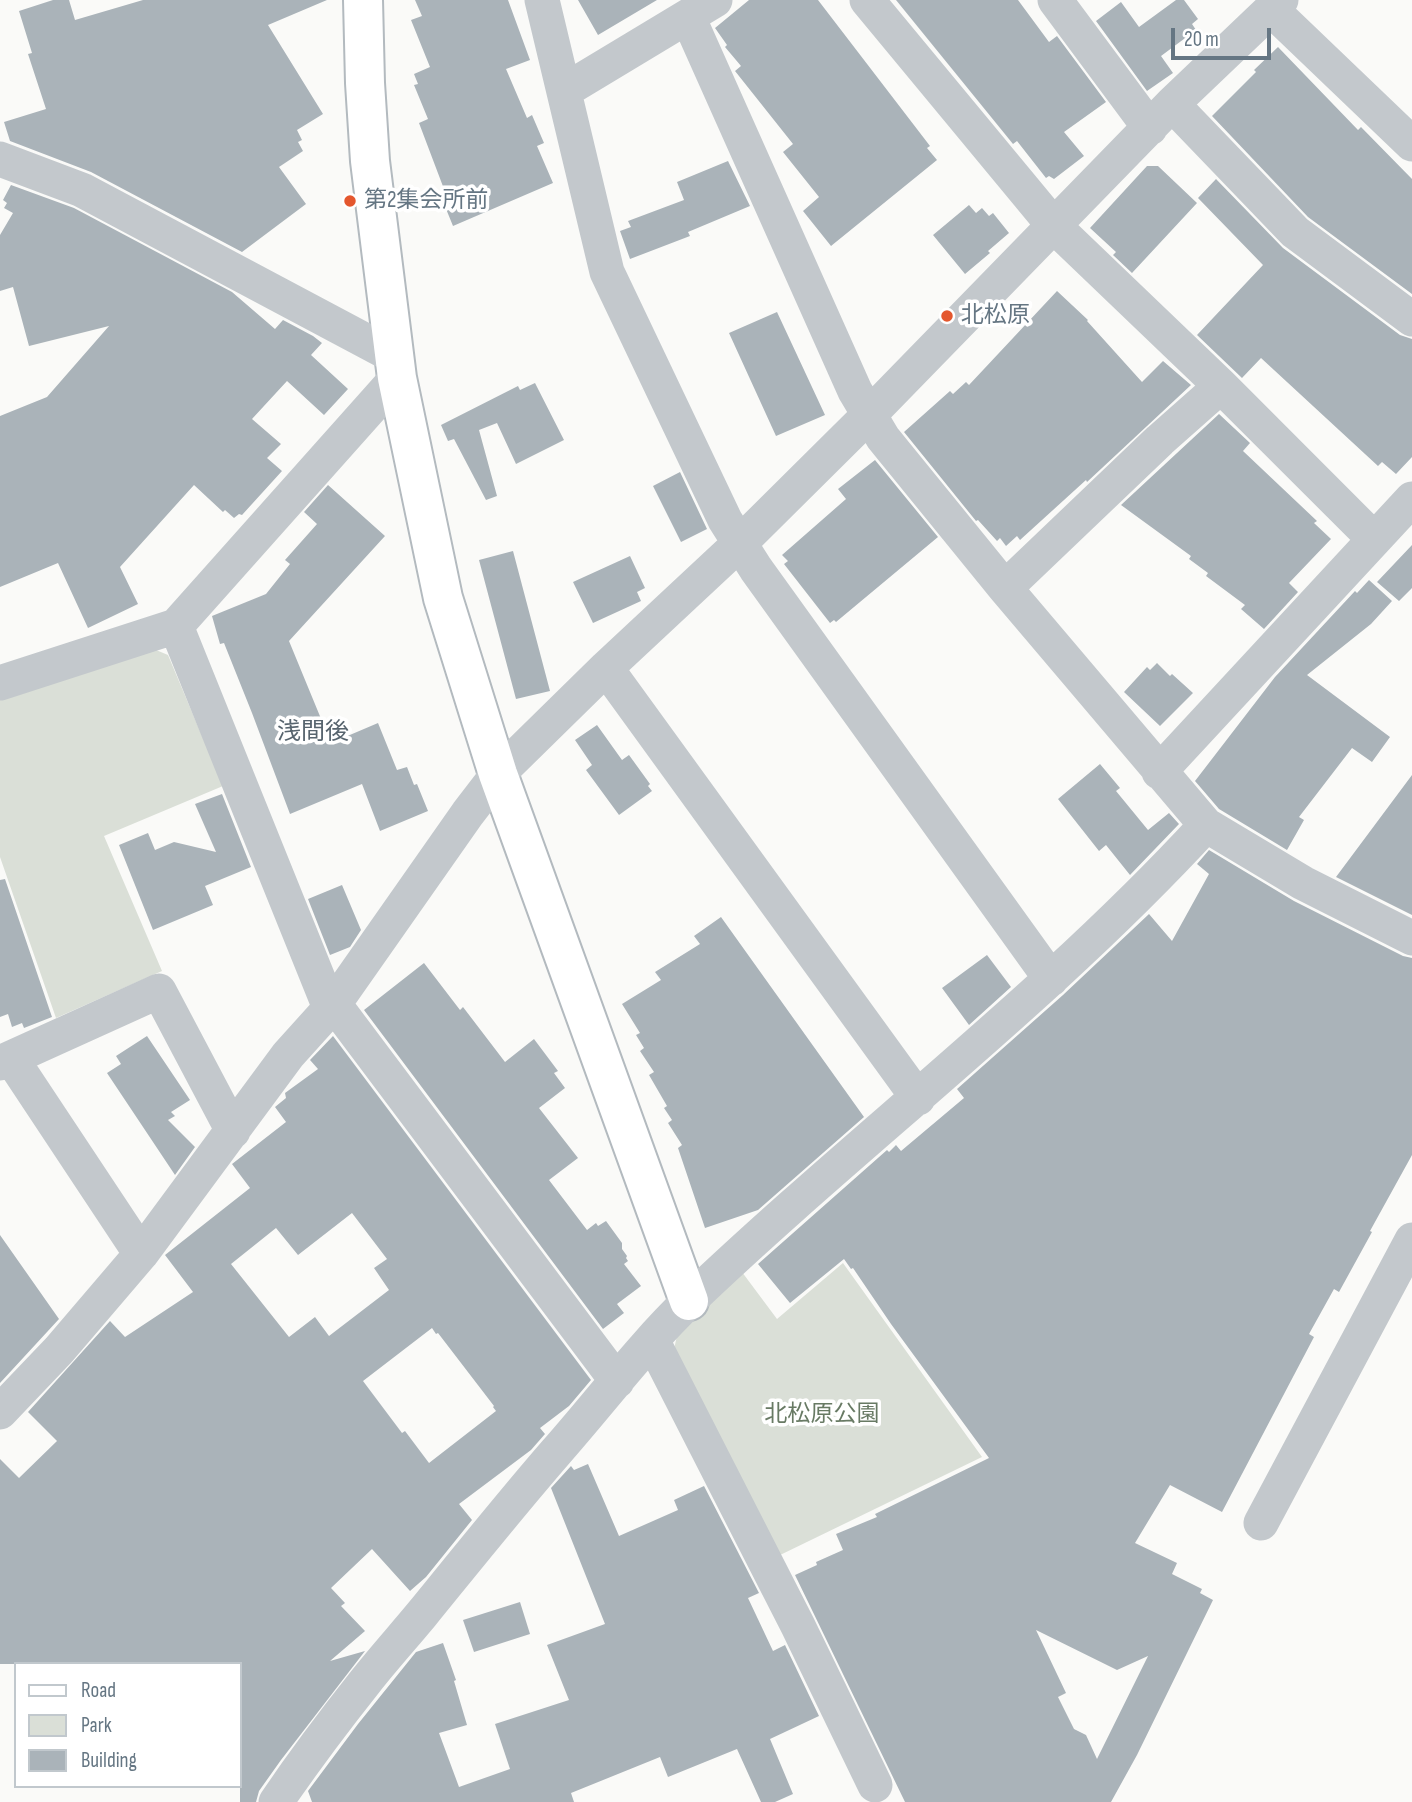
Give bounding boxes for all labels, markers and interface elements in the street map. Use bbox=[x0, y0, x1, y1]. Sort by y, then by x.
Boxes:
scale bar bbox=[1174, 14, 1274, 58]
text: 20 m bbox=[1184, 27, 1219, 52]
place label: 第2集会所前 bbox=[364, 187, 488, 215]
marker: 第2集会所前 bbox=[342, 193, 358, 209]
place label: 北松原 bbox=[961, 302, 1030, 330]
marker: 北松原 bbox=[939, 308, 955, 324]
district label: 浅間後 bbox=[277, 719, 349, 747]
park label: 北松原公園 bbox=[765, 1401, 879, 1429]
legend bbox=[14, 1662, 242, 1788]
text: Road bbox=[81, 1678, 116, 1703]
text: Park bbox=[81, 1713, 112, 1738]
text: Building bbox=[81, 1748, 137, 1773]

